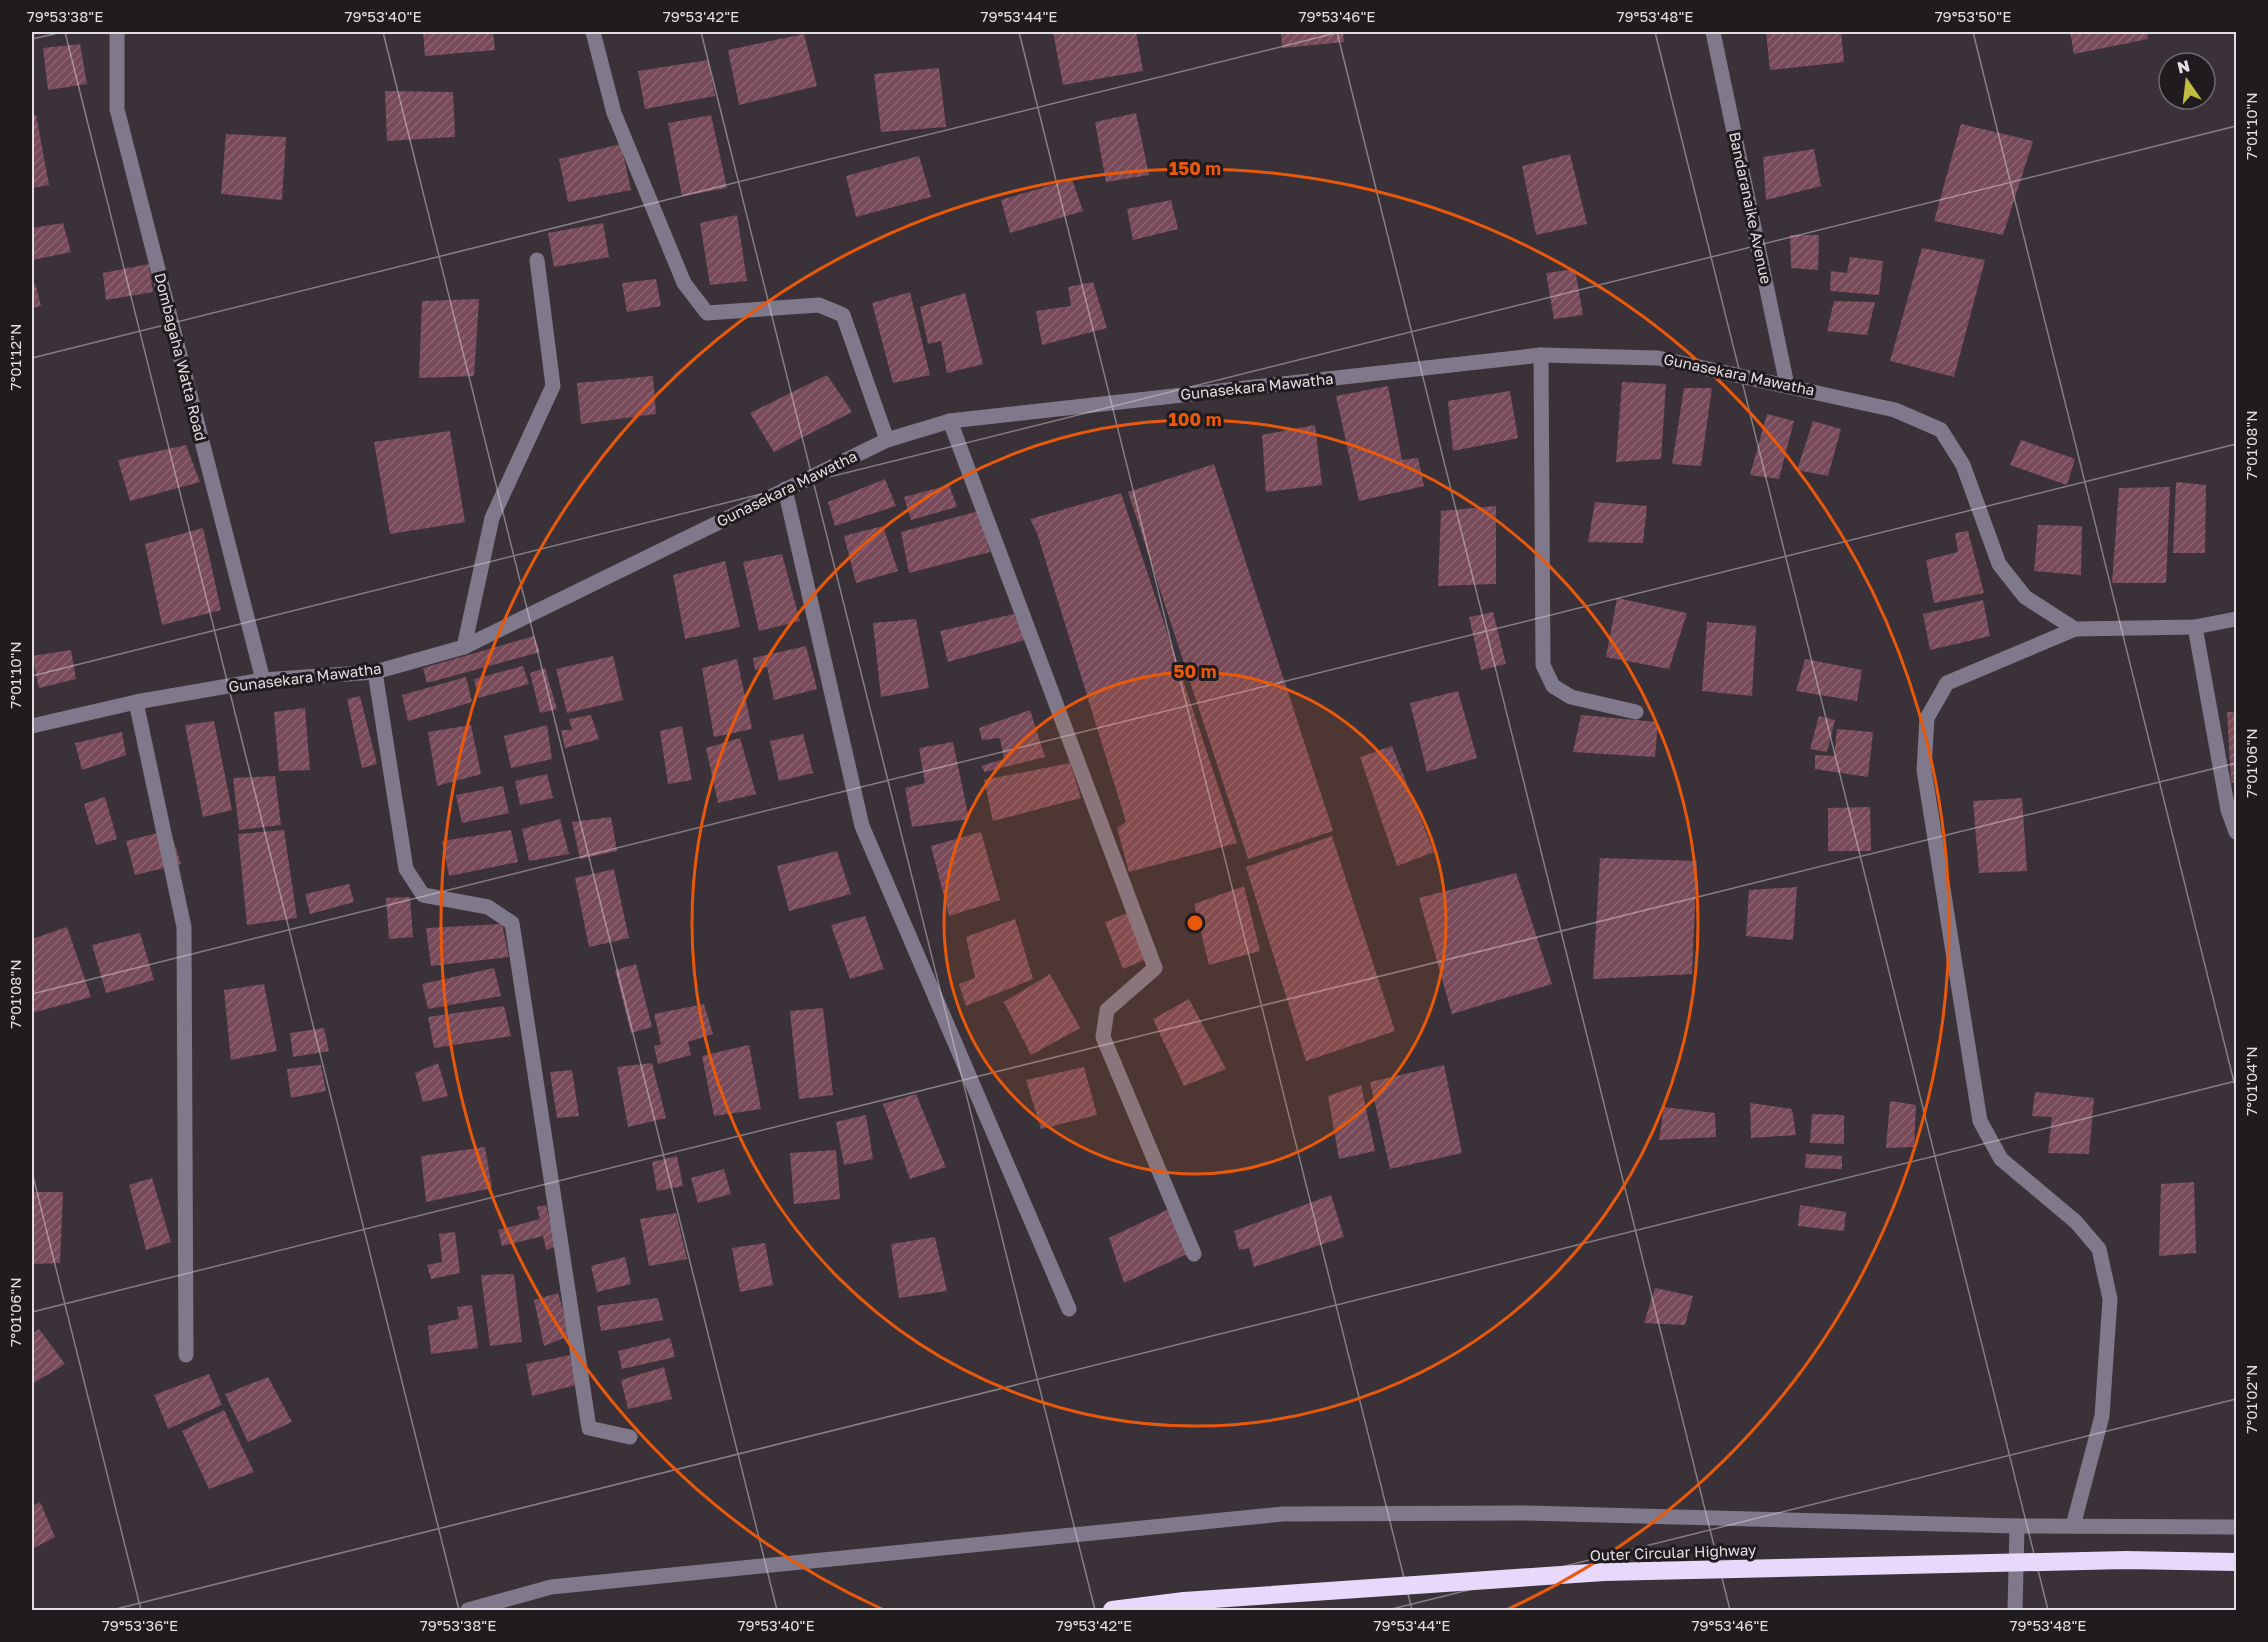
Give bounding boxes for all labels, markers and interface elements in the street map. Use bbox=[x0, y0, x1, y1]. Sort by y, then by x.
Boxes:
text: 79°53'38"E bbox=[27, 7, 103, 25]
text: 79°53'40"E bbox=[344, 7, 422, 25]
text: 79°53'42"E bbox=[663, 7, 739, 25]
text: 79°53'44"E bbox=[981, 7, 1057, 25]
text: 79°53'46"E bbox=[1299, 7, 1375, 25]
text: 79°53'48"E bbox=[1617, 7, 1693, 25]
text: 79°53'50"E bbox=[1935, 7, 2011, 25]
north arrow bbox=[2157, 51, 2217, 111]
text: N bbox=[2175, 55, 2192, 78]
text: 7°01'10"N bbox=[2242, 92, 2260, 160]
street label: Bandaranaike Avenue bbox=[1726, 130, 1776, 286]
text: 150 m bbox=[1169, 157, 1221, 179]
street label: Dombagaha Watta Road bbox=[151, 271, 211, 443]
text: 7°01'12"N bbox=[6, 324, 24, 390]
street label: Gunasekara Mawatha bbox=[1662, 349, 1816, 399]
street label: Gunasekara Mawatha bbox=[1179, 369, 1334, 403]
text: 100 m bbox=[1169, 408, 1221, 430]
text: 7°01'08"N bbox=[2242, 410, 2260, 480]
street label: Gunasekara Mawatha bbox=[713, 446, 860, 530]
text: 7°01'10"N bbox=[6, 641, 24, 709]
street label: Gunasekara Mawatha bbox=[227, 659, 382, 695]
text: 50 m bbox=[1174, 660, 1216, 682]
text: 7°01'06"N bbox=[2242, 728, 2260, 798]
centre of rings bbox=[1185, 913, 1205, 933]
text: 7°01'08"N bbox=[6, 959, 24, 1029]
text: 7°01'04"N bbox=[2242, 1046, 2260, 1116]
text: 7°01'06"N bbox=[6, 1277, 24, 1347]
text: 7°01'02"N bbox=[2242, 1365, 2260, 1433]
street label: Outer Circular Highway bbox=[1589, 1540, 1757, 1564]
text: 79°53'36"E bbox=[102, 1616, 178, 1634]
text: 79°53'38"E bbox=[420, 1616, 496, 1634]
text: 79°53'40"E bbox=[737, 1616, 815, 1634]
text: 79°53'42"E bbox=[1056, 1616, 1132, 1634]
text: 79°53'44"E bbox=[1374, 1616, 1450, 1634]
text: 79°53'46"E bbox=[1692, 1616, 1768, 1634]
text: 79°53'48"E bbox=[2010, 1616, 2086, 1634]

